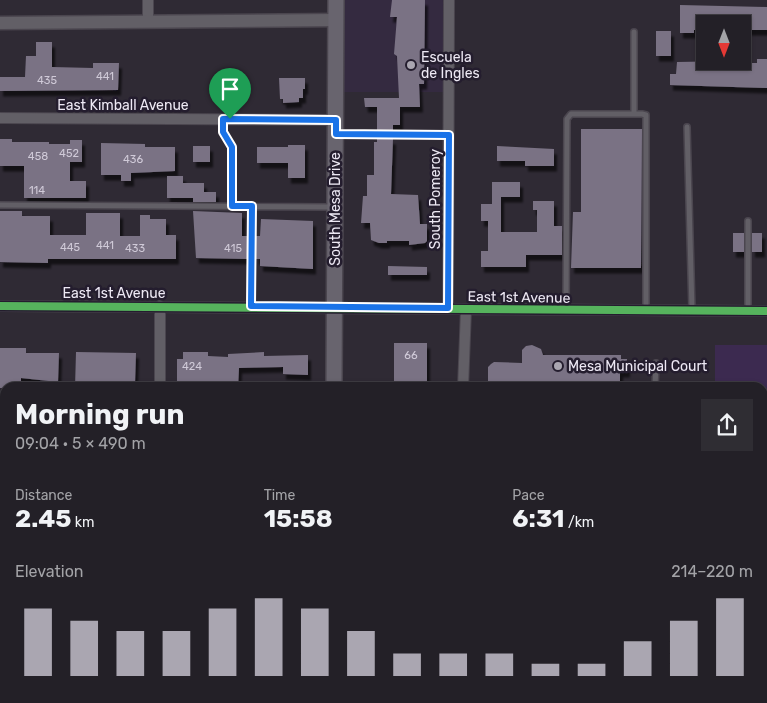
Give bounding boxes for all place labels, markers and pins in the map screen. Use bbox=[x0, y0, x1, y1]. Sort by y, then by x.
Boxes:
place label: Escuela de Ingles bbox=[421, 49, 480, 82]
marker: Escuela de Ingles bbox=[405, 59, 417, 71]
pin bbox=[209, 68, 251, 119]
place label: Mesa Municipal Court bbox=[568, 358, 708, 375]
marker: Mesa Municipal Court bbox=[552, 360, 564, 372]

